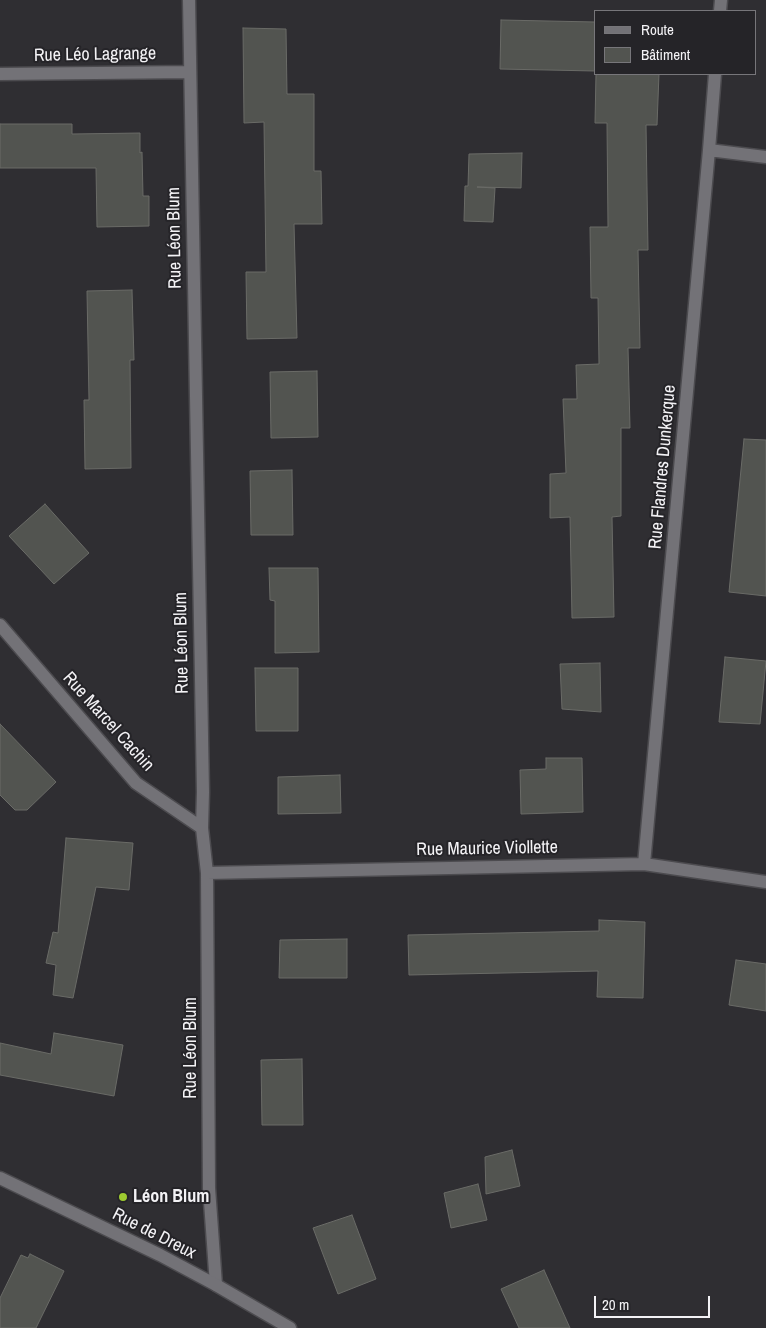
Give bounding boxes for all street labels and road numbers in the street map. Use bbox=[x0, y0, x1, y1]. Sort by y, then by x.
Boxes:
street label: Rue Léo Lagrange bbox=[34, 43, 156, 67]
street label: Rue Léon Blum bbox=[163, 187, 187, 289]
street label: Rue Flandres Dunkerque bbox=[645, 384, 681, 550]
street label: Rue Léon Blum bbox=[170, 592, 194, 694]
street label: Rue Marcel Cachin bbox=[58, 668, 158, 776]
street label: Rue Maurice Viollette bbox=[416, 837, 558, 861]
street label: Rue Léon Blum bbox=[180, 997, 202, 1099]
street label: Rue de Dreux bbox=[109, 1204, 199, 1264]

